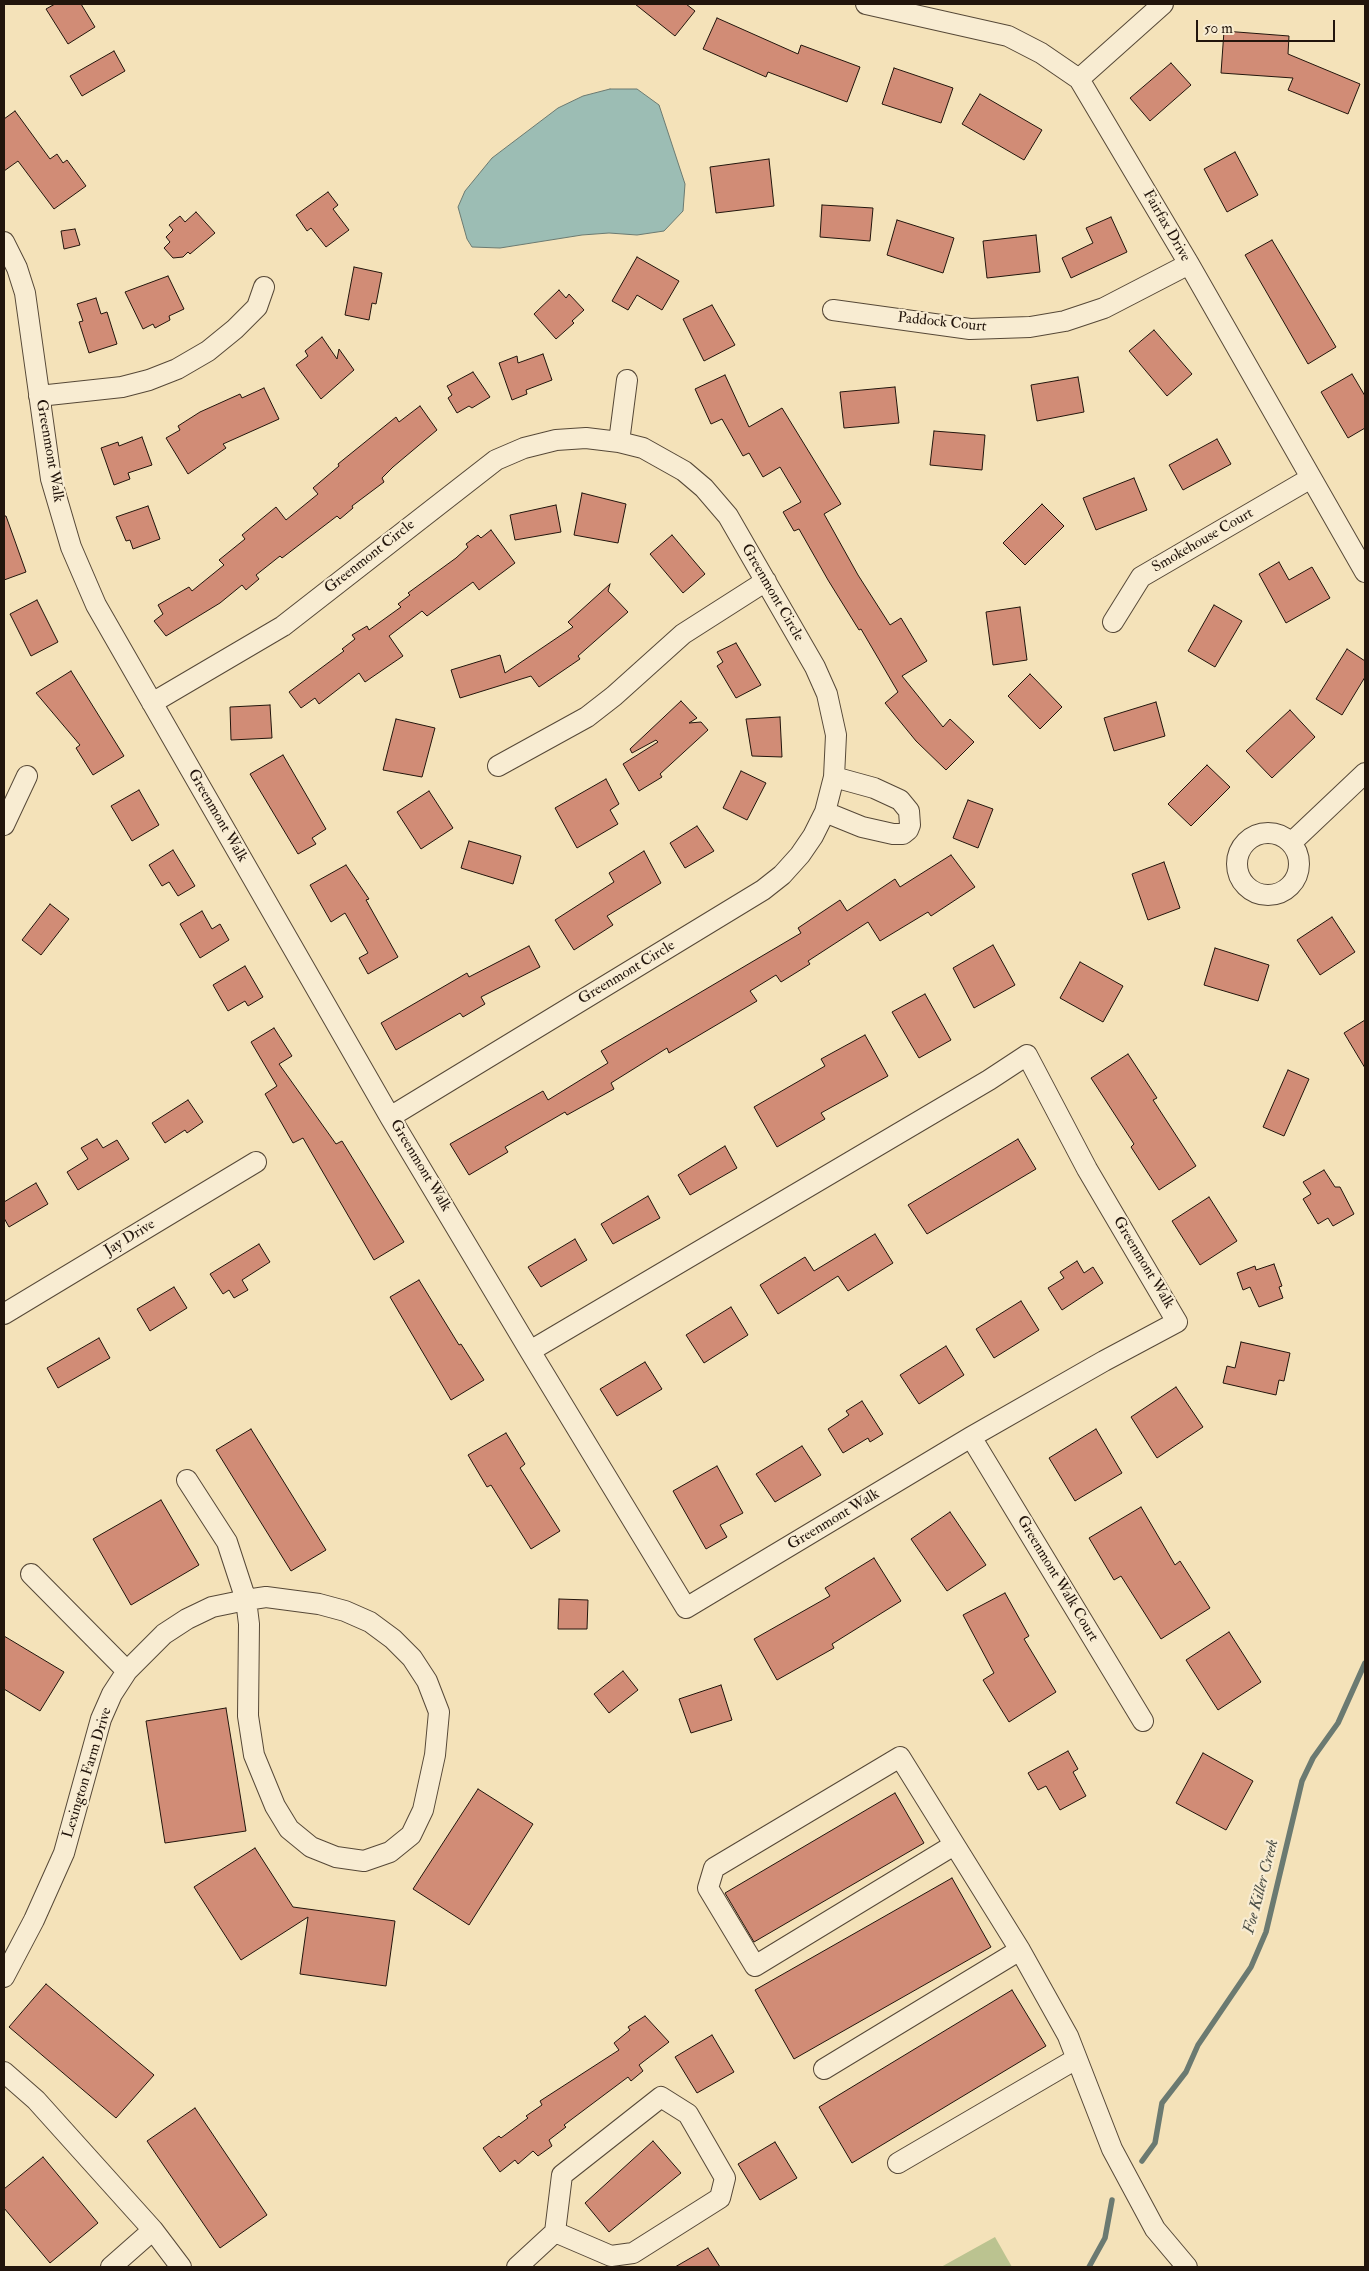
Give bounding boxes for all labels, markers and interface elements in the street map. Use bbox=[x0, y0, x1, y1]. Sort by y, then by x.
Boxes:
scale bar bbox=[1199, 10, 1338, 42]
text: 50 m bbox=[1204, 19, 1233, 38]
street label: Fairfax Drive bbox=[1138, 187, 1194, 265]
street label: Paddock Court bbox=[897, 309, 987, 337]
street label: Greenmont Walk bbox=[31, 398, 67, 504]
street label: Smokehouse Court bbox=[1149, 505, 1257, 577]
street label: Greenmont Circle bbox=[321, 516, 419, 598]
street label: Greenmont Circle bbox=[737, 541, 807, 645]
street label: Greenmont Walk bbox=[183, 766, 251, 866]
street label: Greenmont Circle bbox=[575, 937, 679, 1009]
street label: Greenmont Walk bbox=[385, 1117, 455, 1215]
street label: Greenmont Walk bbox=[1108, 1214, 1178, 1312]
street label: Jay Drive bbox=[101, 1216, 159, 1260]
street label: Greenmont Walk bbox=[785, 1485, 883, 1555]
street label: Greenmont Walk Court bbox=[1012, 1513, 1102, 1645]
street label: Lexington Farm Drive bbox=[60, 1705, 116, 1841]
water label: Foe Killer Creek bbox=[1240, 1838, 1284, 1936]

